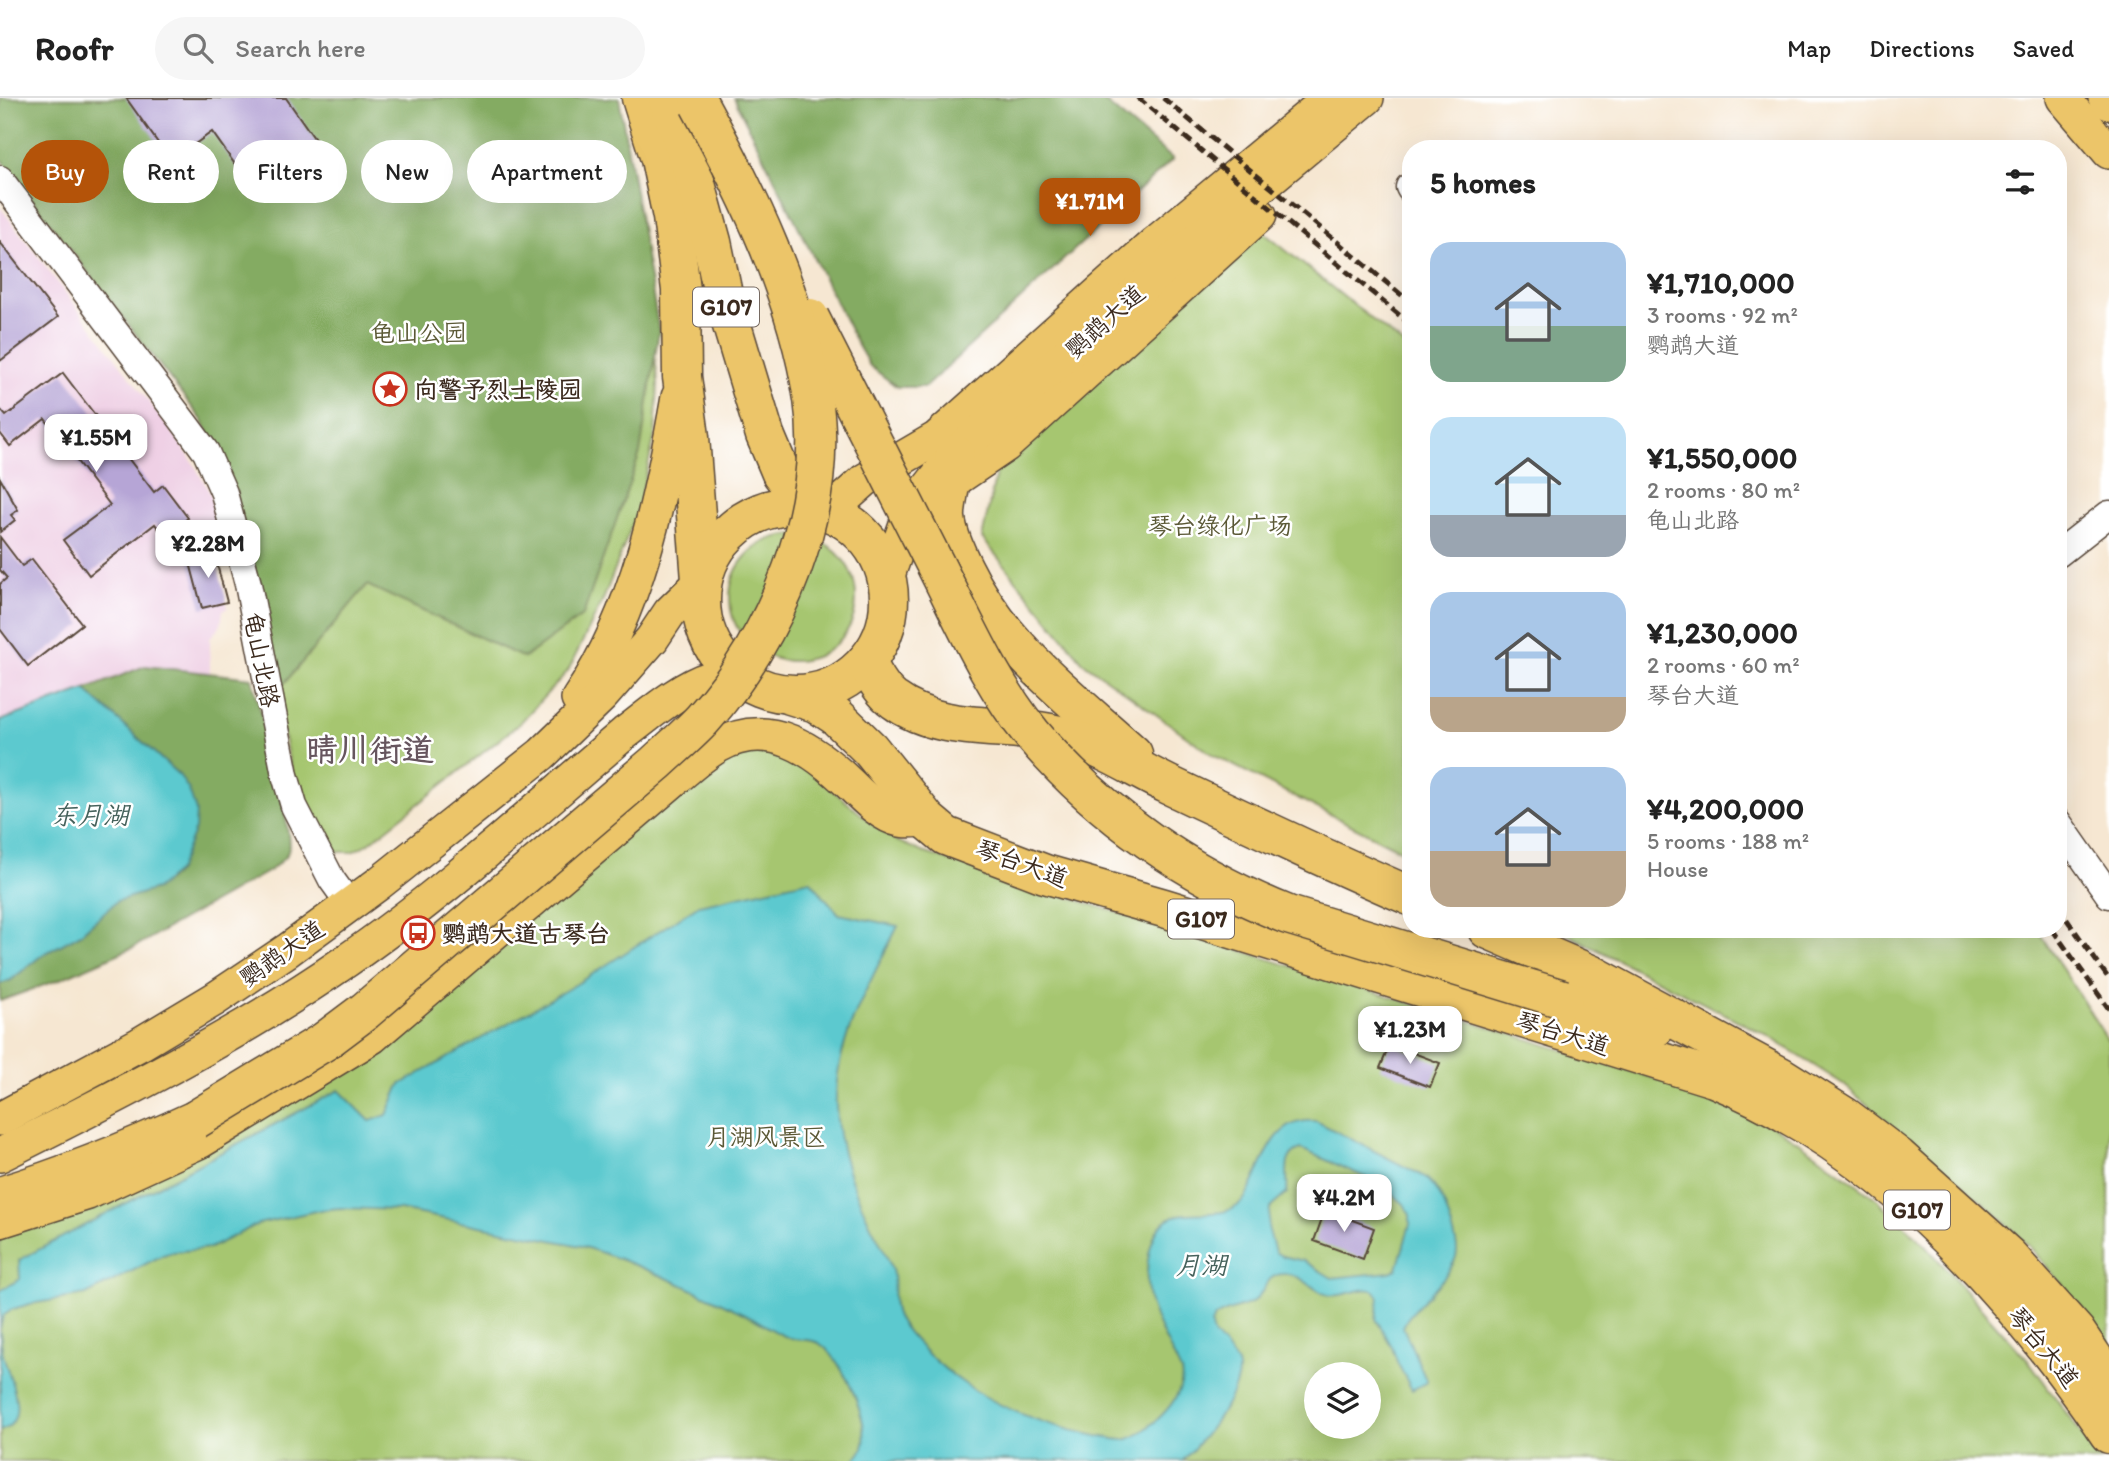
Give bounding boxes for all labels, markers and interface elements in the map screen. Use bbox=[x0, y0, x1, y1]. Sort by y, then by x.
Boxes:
search box bbox=[155, 17, 645, 80]
text: Roofr bbox=[35, 29, 113, 68]
icon: search bbox=[179, 29, 217, 67]
text: Search here bbox=[235, 32, 366, 64]
text: Map bbox=[1787, 34, 1831, 63]
text: Directions bbox=[1869, 34, 1975, 63]
text: Saved bbox=[2013, 34, 2074, 63]
chip: Buy bbox=[21, 140, 109, 203]
chip: Rent bbox=[123, 140, 219, 203]
chip: Filters bbox=[233, 140, 347, 203]
chip: New bbox=[361, 140, 453, 203]
chip: Apartment bbox=[467, 140, 627, 203]
icon: filters bbox=[2001, 163, 2039, 201]
text: 5 homes bbox=[1430, 164, 1536, 201]
pin: ¥1.71M bbox=[1033, 178, 1147, 238]
text: ¥1.71M bbox=[1055, 187, 1125, 215]
text: ¥1,710,000 bbox=[1647, 264, 1795, 301]
icon: home bbox=[1486, 270, 1570, 354]
street label: 鹦鹉大道 bbox=[1060, 278, 1150, 364]
road number: G107 bbox=[693, 288, 759, 327]
text: 3 rooms · 92 m² bbox=[1647, 301, 1798, 329]
park label: 龟山公园 bbox=[371, 318, 467, 347]
text: 鹦鹉大道 bbox=[1647, 331, 1739, 359]
place icon: 向警予烈士陵园 bbox=[371, 370, 409, 408]
place label: 向警予烈士陵园 bbox=[414, 375, 582, 404]
pin: ¥1.55M bbox=[39, 414, 153, 474]
text: ¥1.55M bbox=[60, 423, 132, 451]
text: ¥1,550,000 bbox=[1647, 439, 1797, 476]
icon: home bbox=[1486, 445, 1570, 529]
text: 2 rooms · 80 m² bbox=[1647, 476, 1800, 504]
text: 龟山北路 bbox=[1647, 506, 1739, 534]
park label: 琴台绿化广场 bbox=[1148, 511, 1292, 540]
pin: ¥2.28M bbox=[151, 520, 265, 580]
text: ¥2.28M bbox=[171, 529, 245, 557]
street label: 龟山北路 bbox=[239, 610, 285, 710]
text: ¥1,230,000 bbox=[1647, 614, 1798, 651]
icon: home bbox=[1486, 620, 1570, 704]
text: 2 rooms · 60 m² bbox=[1647, 651, 1800, 679]
text: 琴台大道 bbox=[1647, 681, 1739, 709]
district label: 晴川街道 bbox=[306, 731, 434, 769]
text: ¥4,200,000 bbox=[1647, 790, 1804, 827]
icon: home bbox=[1486, 795, 1570, 879]
water label: 东月湖 bbox=[51, 799, 132, 831]
text: 5 rooms · 188 m² bbox=[1647, 827, 1809, 855]
street label: 琴台大道 bbox=[972, 833, 1072, 893]
text: House bbox=[1647, 855, 1709, 883]
road number: G107 bbox=[1168, 900, 1234, 939]
street label: 鹦鹉大道 bbox=[234, 914, 330, 992]
bus stop icon: 鹦鹉大道古琴台 bbox=[399, 914, 437, 952]
place label: 鹦鹉大道古琴台 bbox=[442, 919, 610, 948]
street label: 琴台大道 bbox=[1513, 1005, 1613, 1061]
pin: ¥1.23M bbox=[1353, 1006, 1467, 1066]
text: ¥1.23M bbox=[1374, 1015, 1446, 1043]
park label: 月湖风景区 bbox=[706, 1122, 826, 1151]
pin: ¥4.2M bbox=[1295, 1174, 1393, 1234]
text: ¥4.2M bbox=[1313, 1183, 1375, 1211]
road number: G107 bbox=[1884, 1190, 1950, 1230]
water label: 月湖 bbox=[1175, 1249, 1230, 1281]
street label: 琴台大道 bbox=[2003, 1301, 2085, 1393]
map controls bbox=[1304, 1362, 1381, 1439]
button: layers bbox=[1304, 1362, 1381, 1439]

